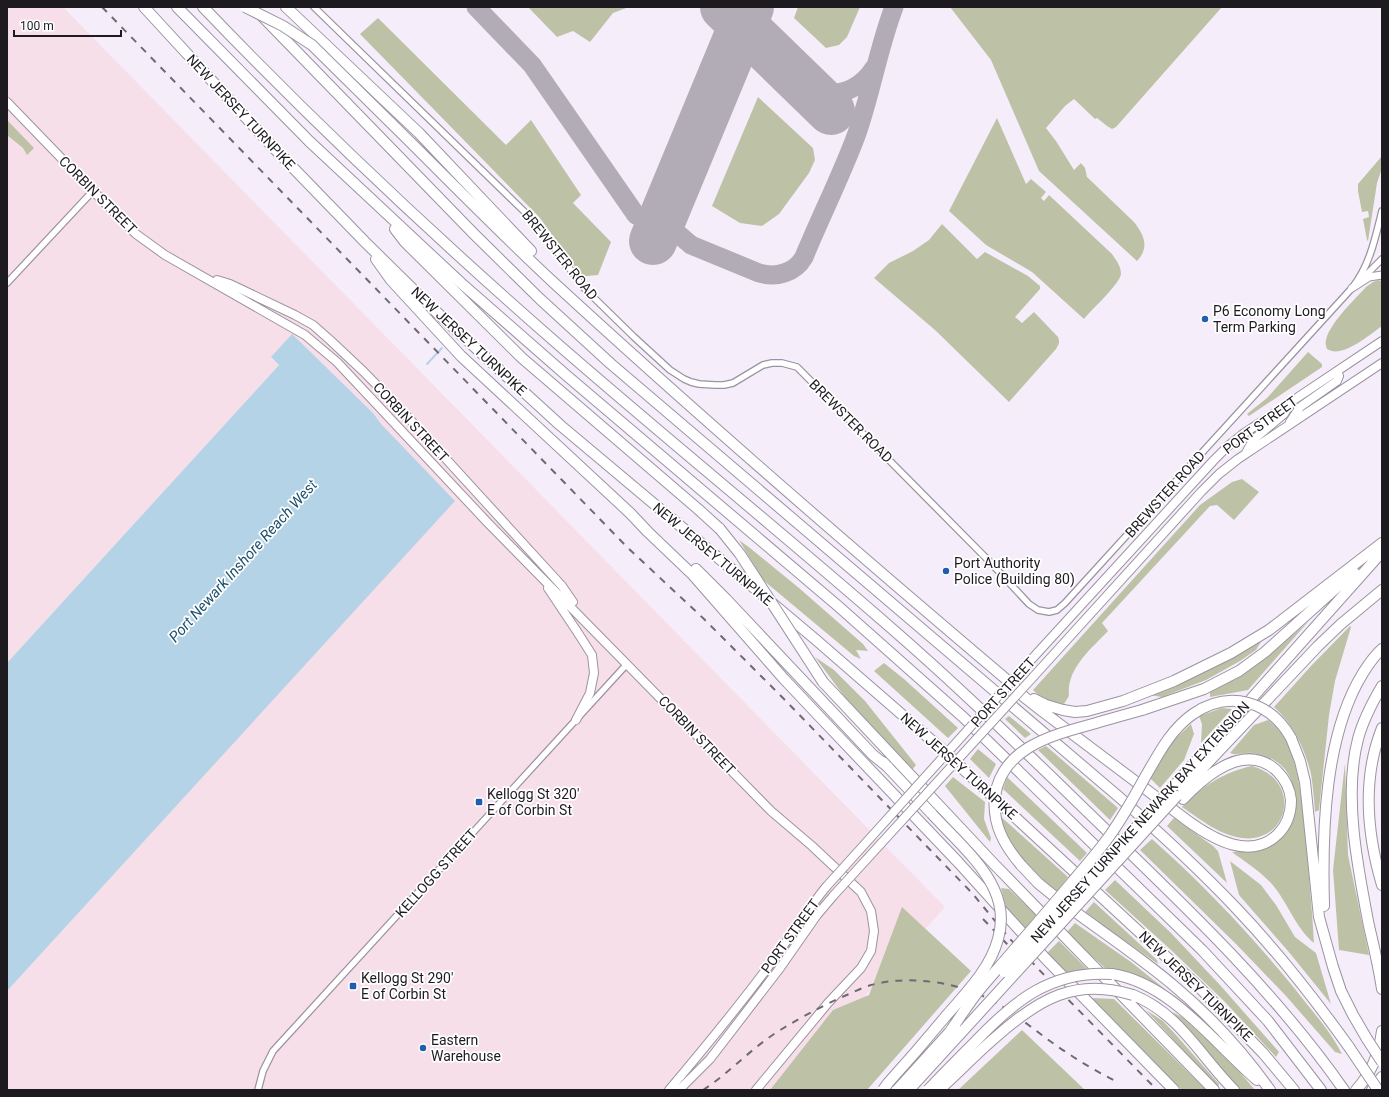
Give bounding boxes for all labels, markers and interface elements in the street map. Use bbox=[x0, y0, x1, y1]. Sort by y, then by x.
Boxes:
scale bar bbox=[14, 12, 121, 38]
text: 100 m bbox=[20, 19, 54, 33]
street label: NEW JERSEY TURNPIKE bbox=[184, 51, 299, 173]
street label: CORBIN STREET bbox=[56, 153, 141, 238]
street label: BREWSTER ROAD bbox=[519, 207, 601, 303]
street label: NEW JERSEY TURNPIKE bbox=[408, 284, 530, 399]
place label: P6 Economy Long Term Parking bbox=[1213, 303, 1326, 335]
marker: P6 Economy Long Term Parking bbox=[1200, 314, 1210, 324]
street label: BREWSTER ROAD bbox=[806, 376, 896, 466]
street label: CORBIN STREET bbox=[370, 379, 452, 466]
street label: PORT STREET bbox=[1220, 392, 1301, 457]
street label: BREWSTER ROAD bbox=[1122, 447, 1208, 541]
water label: Port Newark Inshore Reach West bbox=[165, 476, 321, 646]
street label: NEW JERSEY TURNPIKE bbox=[650, 499, 776, 609]
place label: Port Authority Police (Building 80) bbox=[954, 555, 1075, 588]
marker: Port Authority Police (Building 80) bbox=[941, 566, 951, 576]
street label: PORT STREET bbox=[968, 654, 1039, 730]
street label: CORBIN STREET bbox=[655, 692, 739, 778]
street label: NEW JERSEY TURNPIKE NEWARK BAY EXTENSION bbox=[1027, 698, 1253, 946]
street label: NEW JERSEY TURNPIKE bbox=[897, 709, 1021, 823]
place label: Kellogg St 320' E of Corbin St bbox=[487, 786, 579, 818]
marker: Kellogg St 320' E of Corbin St bbox=[474, 797, 484, 807]
street label: KELLOGG STREET bbox=[392, 825, 480, 920]
street label: PORT STREET bbox=[758, 895, 823, 976]
street label: NEW JERSEY TURNPIKE bbox=[1136, 928, 1256, 1044]
place label: Kellogg St 290' E of Corbin St bbox=[361, 970, 453, 1002]
marker: Kellogg St 290' E of Corbin St bbox=[348, 981, 358, 991]
place label: Eastern Warehouse bbox=[431, 1032, 501, 1064]
marker: Eastern Warehouse bbox=[418, 1043, 428, 1053]

